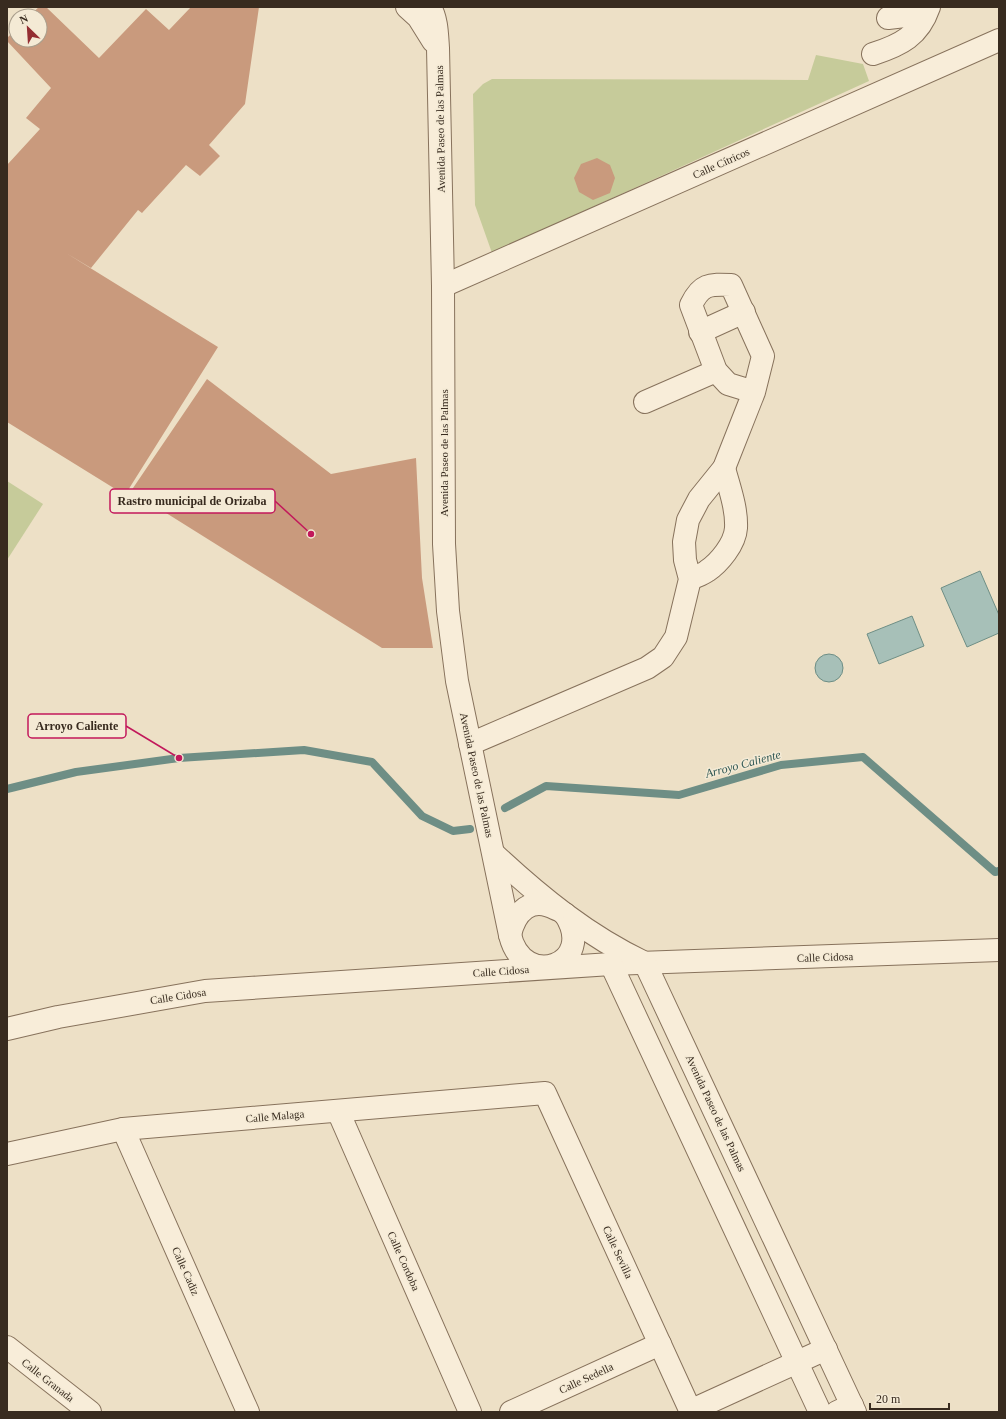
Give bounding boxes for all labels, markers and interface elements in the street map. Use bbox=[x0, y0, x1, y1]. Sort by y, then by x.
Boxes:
north arrow bbox=[8, 8, 48, 48]
text: N bbox=[18, 12, 30, 26]
street label: Avenida Paseo de las Palmas bbox=[433, 65, 447, 193]
street label: Calle Cítricos bbox=[691, 145, 751, 181]
street label: Avenida Paseo de las Palmas bbox=[438, 389, 450, 517]
callout: Rastro municipal de Orizaba bbox=[110, 489, 275, 513]
text: Rastro municipal de Orizaba bbox=[118, 494, 266, 508]
street label: Avenida Paseo de las Palmas bbox=[458, 711, 496, 839]
callout: Arroyo Caliente bbox=[28, 714, 126, 738]
text: Arroyo Caliente bbox=[36, 719, 119, 733]
water label: Arroyo Caliente bbox=[703, 747, 783, 781]
street label: Calle Cidosa bbox=[797, 950, 854, 964]
street label: Calle Cidosa bbox=[472, 963, 530, 979]
street label: Calle Cidosa bbox=[149, 986, 207, 1006]
street label: Avenida Paseo de las Palmas bbox=[684, 1053, 748, 1173]
street label: Calle Malaga bbox=[245, 1107, 305, 1125]
street label: Calle Sevilla bbox=[601, 1224, 635, 1280]
street label: Calle Cordoba bbox=[386, 1229, 423, 1293]
street label: Calle Cadiz bbox=[170, 1245, 202, 1297]
street label: Calle Granada bbox=[19, 1356, 77, 1404]
street label: Calle Sedella bbox=[557, 1360, 615, 1396]
scale bar bbox=[870, 1385, 949, 1411]
text: 20 m bbox=[876, 1392, 901, 1406]

